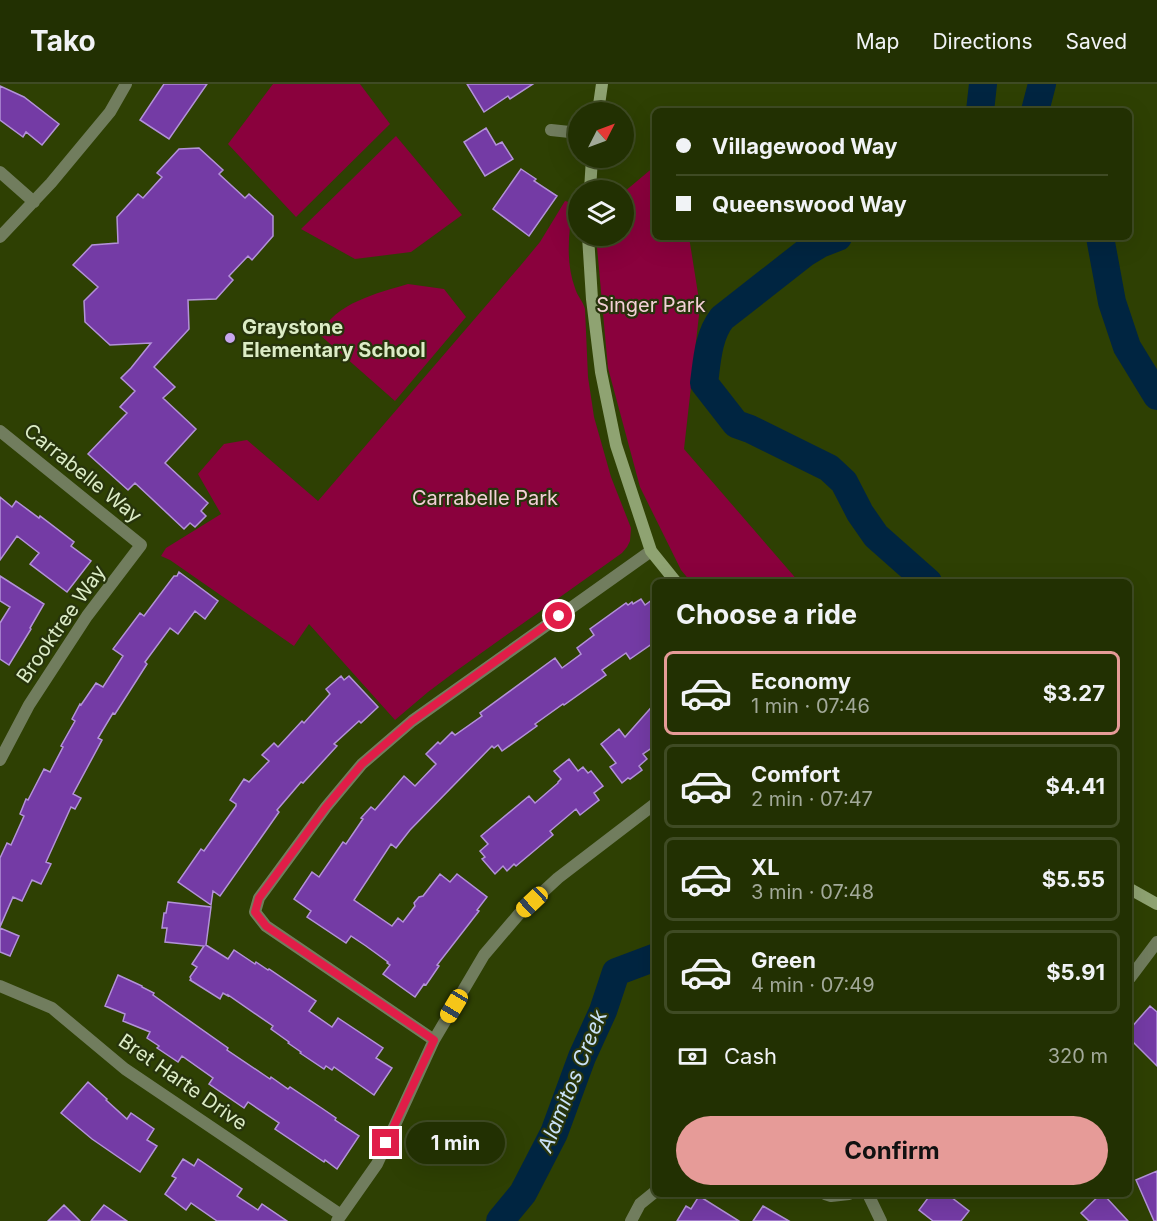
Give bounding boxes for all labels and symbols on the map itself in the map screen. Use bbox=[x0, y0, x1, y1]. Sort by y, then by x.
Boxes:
north arrow bbox=[568, 102, 634, 168]
park label: Singer Park bbox=[596, 293, 706, 317]
place label: Graystone Elementary School bbox=[242, 315, 426, 362]
marker: Graystone Elementary School bbox=[223, 331, 237, 345]
street label: Carrabelle Way bbox=[19, 418, 147, 528]
park label: Carrabelle Park bbox=[412, 486, 558, 510]
street label: Brooktree Way bbox=[11, 560, 111, 688]
route start bbox=[545, 602, 572, 629]
car bbox=[513, 883, 551, 921]
car bbox=[437, 986, 471, 1026]
water label: Alamitos Creek bbox=[532, 1006, 612, 1157]
street label: Bret Harte Drive bbox=[114, 1029, 252, 1135]
callout: 1 min bbox=[407, 1122, 506, 1164]
route end bbox=[372, 1129, 399, 1156]

